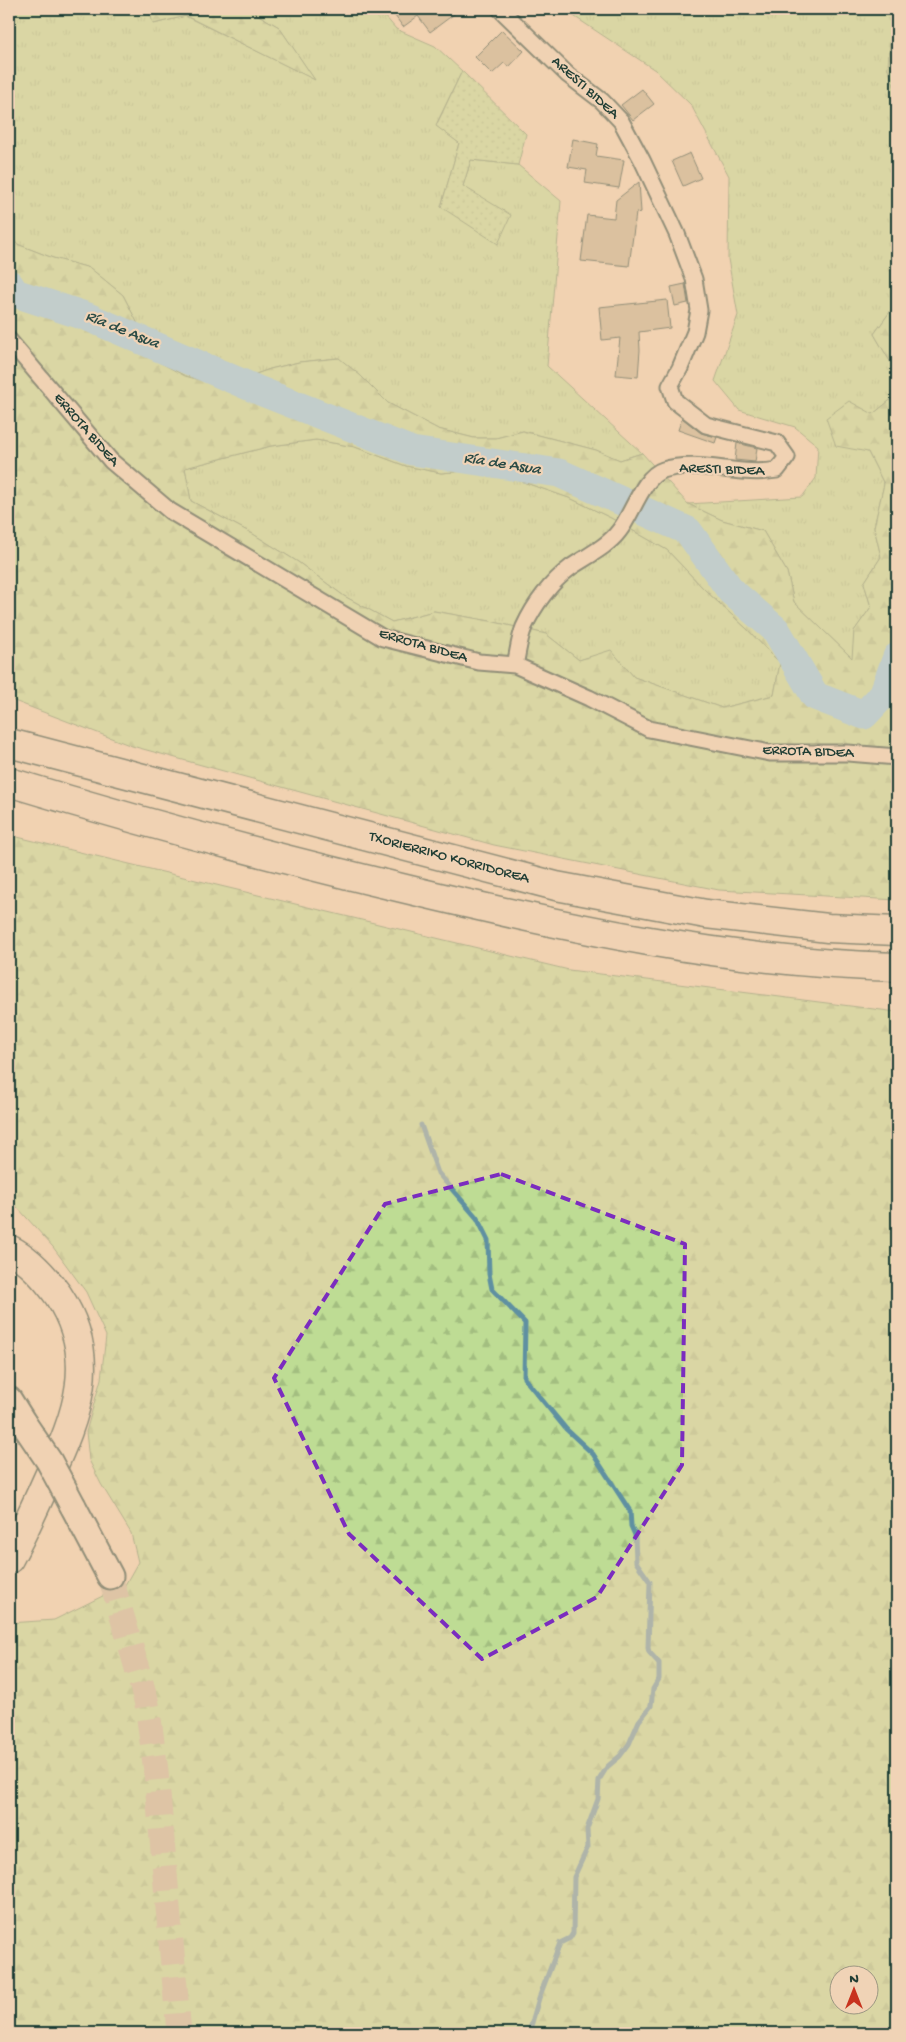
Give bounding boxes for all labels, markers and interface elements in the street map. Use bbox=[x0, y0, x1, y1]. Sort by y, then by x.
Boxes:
street label: ARESTI BIDEA bbox=[547, 53, 624, 124]
water label: Ría de Asua bbox=[82, 308, 163, 355]
street label: ERROTA BIDEA bbox=[49, 390, 124, 471]
water label: Ría de Asua bbox=[462, 450, 543, 481]
street label: ARESTI BIDEA bbox=[679, 460, 766, 481]
street label: ERROTA BIDEA bbox=[377, 625, 471, 668]
street label: ERROTA BIDEA bbox=[762, 741, 855, 763]
street label: TXORIERRIKO KORRIDOREA bbox=[366, 828, 532, 888]
north arrow bbox=[828, 1964, 878, 2014]
text: N bbox=[849, 1971, 859, 1988]

